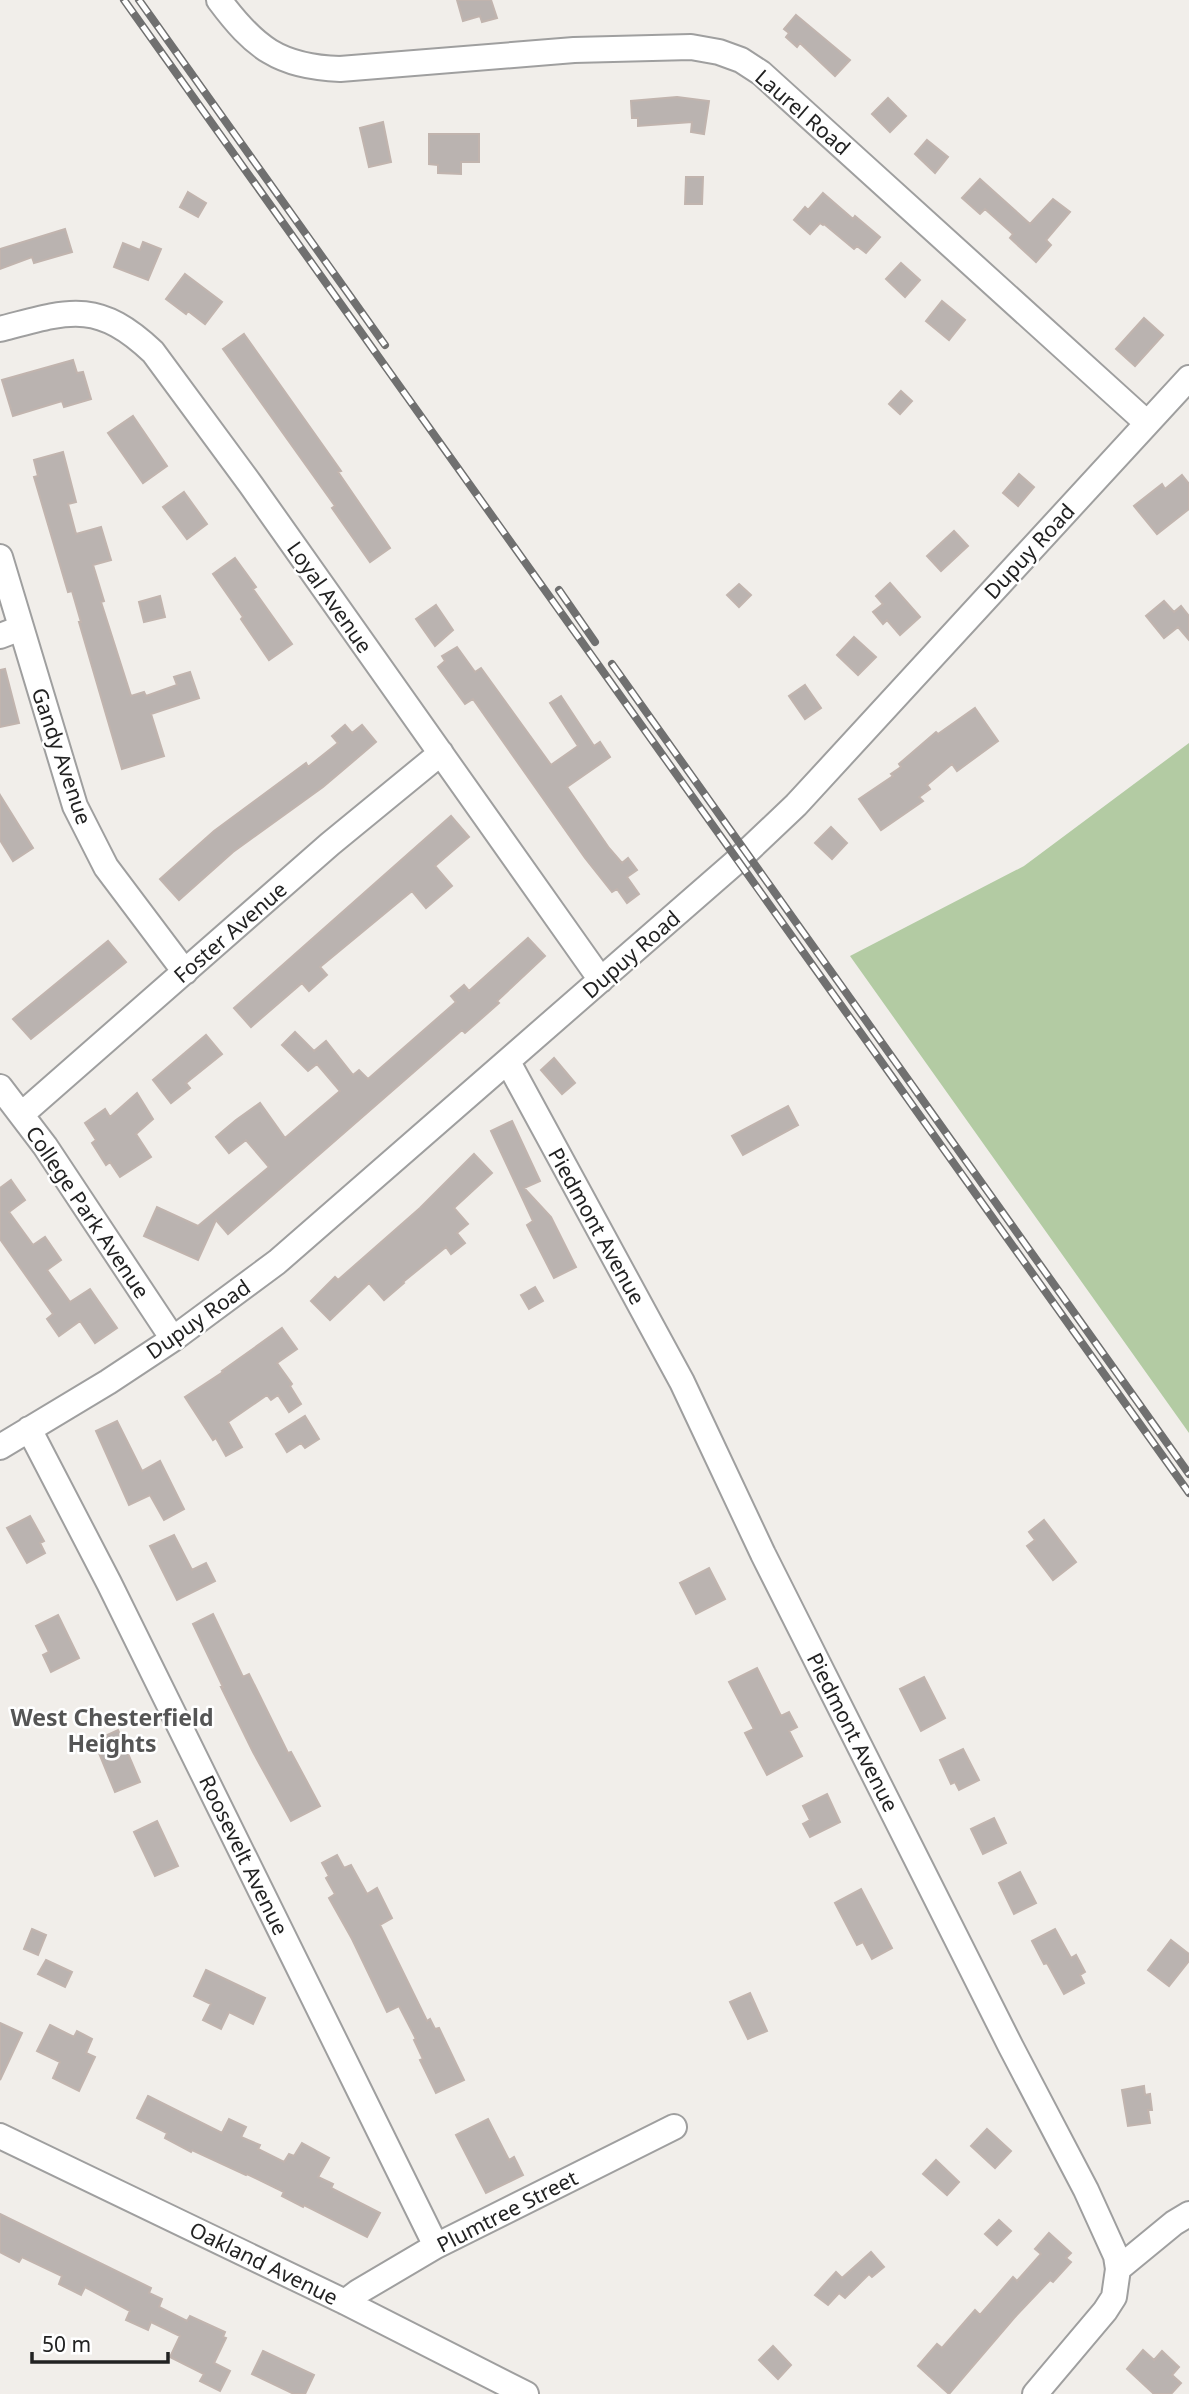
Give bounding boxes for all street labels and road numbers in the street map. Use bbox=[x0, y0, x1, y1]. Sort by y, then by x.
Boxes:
street label: Laurel Road bbox=[750, 63, 856, 161]
street label: Dupuy Road bbox=[978, 497, 1080, 605]
street label: Loyal Avenue bbox=[281, 536, 379, 658]
street label: Gandy Avenue bbox=[26, 684, 98, 828]
street label: Foster Avenue bbox=[168, 875, 292, 989]
street label: Dupuy Road bbox=[576, 904, 686, 1004]
street label: College Park Avenue bbox=[20, 1120, 156, 1304]
street label: Piedmont Avenue bbox=[542, 1143, 652, 1309]
street label: Dupuy Road bbox=[140, 1273, 256, 1365]
street label: Piedmont Avenue bbox=[801, 1648, 905, 1816]
street label: Roosevelt Avenue bbox=[193, 1770, 295, 1940]
street label: Plumtree Street bbox=[432, 2163, 582, 2259]
street label: Oakland Avenue bbox=[185, 2215, 343, 2311]

